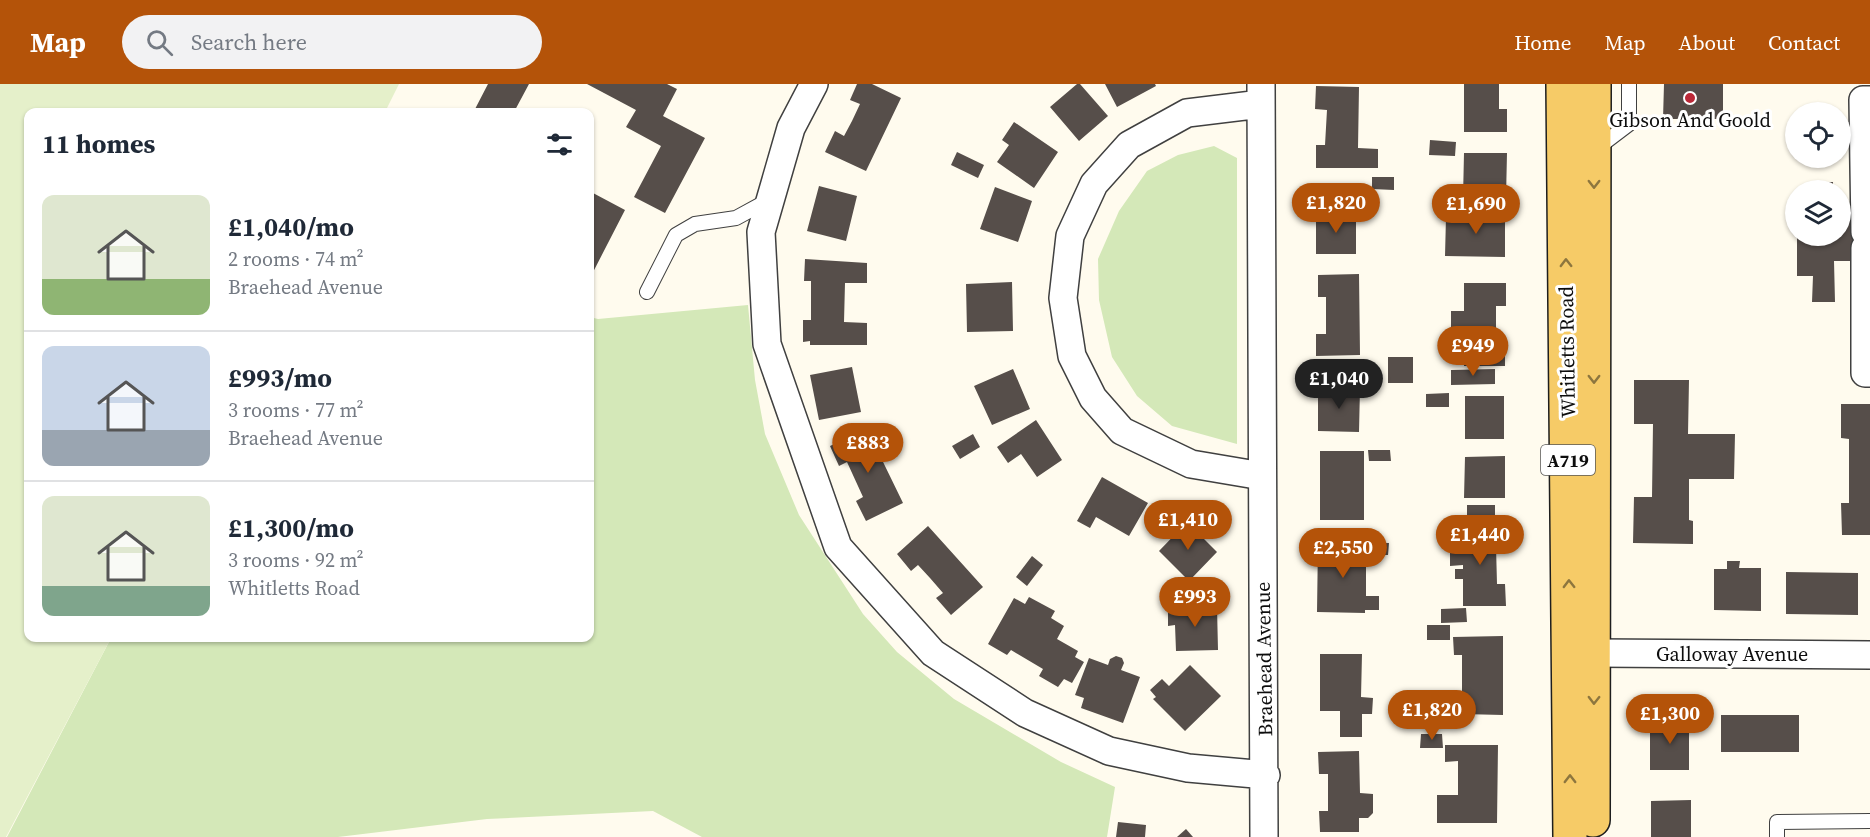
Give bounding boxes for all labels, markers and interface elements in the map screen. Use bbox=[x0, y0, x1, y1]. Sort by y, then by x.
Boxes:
search box bbox=[122, 15, 542, 69]
text: Map bbox=[30, 23, 86, 61]
icon: search bbox=[143, 26, 176, 59]
text: Search here bbox=[191, 27, 307, 57]
text: Home bbox=[1514, 28, 1572, 57]
text: Map bbox=[1605, 28, 1646, 57]
text: About bbox=[1679, 28, 1735, 57]
text: Contact bbox=[1768, 28, 1840, 57]
marker: Gibson And Goold bbox=[1683, 91, 1697, 105]
map controls bbox=[1785, 102, 1851, 246]
button: locate bbox=[1785, 102, 1851, 168]
place label: Gibson And Goold bbox=[1609, 106, 1771, 134]
text: 11 homes bbox=[42, 126, 155, 162]
icon: filters bbox=[543, 128, 576, 161]
one-way arrow bbox=[1588, 180, 1600, 189]
button: layers bbox=[1785, 180, 1851, 246]
pin: £1,820 bbox=[1287, 183, 1385, 234]
pin: £1,690 bbox=[1427, 184, 1525, 235]
text: £1,820 bbox=[1306, 188, 1366, 216]
text: £1,690 bbox=[1446, 189, 1506, 217]
text: £1,040/mo bbox=[228, 209, 354, 245]
icon: home bbox=[90, 219, 162, 291]
text: 2 rooms · 74 m² bbox=[228, 245, 364, 273]
one-way arrow bbox=[1559, 258, 1572, 267]
text: Braehead Avenue bbox=[228, 273, 383, 301]
street label: Whitletts Road bbox=[1552, 285, 1582, 418]
pin: £949 bbox=[1437, 326, 1509, 377]
text: £949 bbox=[1451, 331, 1495, 359]
pin: £1,040 bbox=[1290, 359, 1388, 410]
text: £993/mo bbox=[228, 360, 332, 396]
text: £1,040 bbox=[1309, 364, 1369, 392]
icon: home bbox=[90, 370, 162, 442]
one-way arrow bbox=[1588, 375, 1600, 384]
text: 3 rooms · 77 m² bbox=[228, 396, 364, 424]
pin: £883 bbox=[832, 423, 904, 474]
text: Braehead Avenue bbox=[228, 424, 383, 452]
text: £883 bbox=[846, 428, 890, 456]
road number: A719 bbox=[1541, 445, 1595, 475]
pin: £1,410 bbox=[1139, 500, 1237, 551]
text: £1,410 bbox=[1158, 505, 1218, 533]
text: £1,300/mo bbox=[228, 510, 354, 546]
pin: £1,440 bbox=[1431, 515, 1529, 566]
icon: home bbox=[90, 520, 162, 592]
text: £1,440 bbox=[1450, 520, 1510, 548]
pin: £2,550 bbox=[1294, 528, 1392, 579]
text: £2,550 bbox=[1313, 533, 1373, 561]
text: 3 rooms · 92 m² bbox=[228, 546, 364, 574]
text: Whitletts Road bbox=[228, 574, 360, 602]
pin: £993 bbox=[1159, 577, 1231, 628]
one-way arrow bbox=[1563, 579, 1576, 588]
street label: Braehead Avenue bbox=[1249, 581, 1279, 737]
text: £993 bbox=[1173, 582, 1217, 610]
street label: Galloway Avenue bbox=[1656, 640, 1808, 668]
pin: £1,820 bbox=[1383, 690, 1481, 741]
pin: £1,300 bbox=[1621, 694, 1719, 745]
text: £1,820 bbox=[1402, 695, 1462, 723]
one-way arrow bbox=[1588, 696, 1600, 705]
text: £1,300 bbox=[1640, 699, 1700, 727]
one-way arrow bbox=[1564, 774, 1576, 783]

